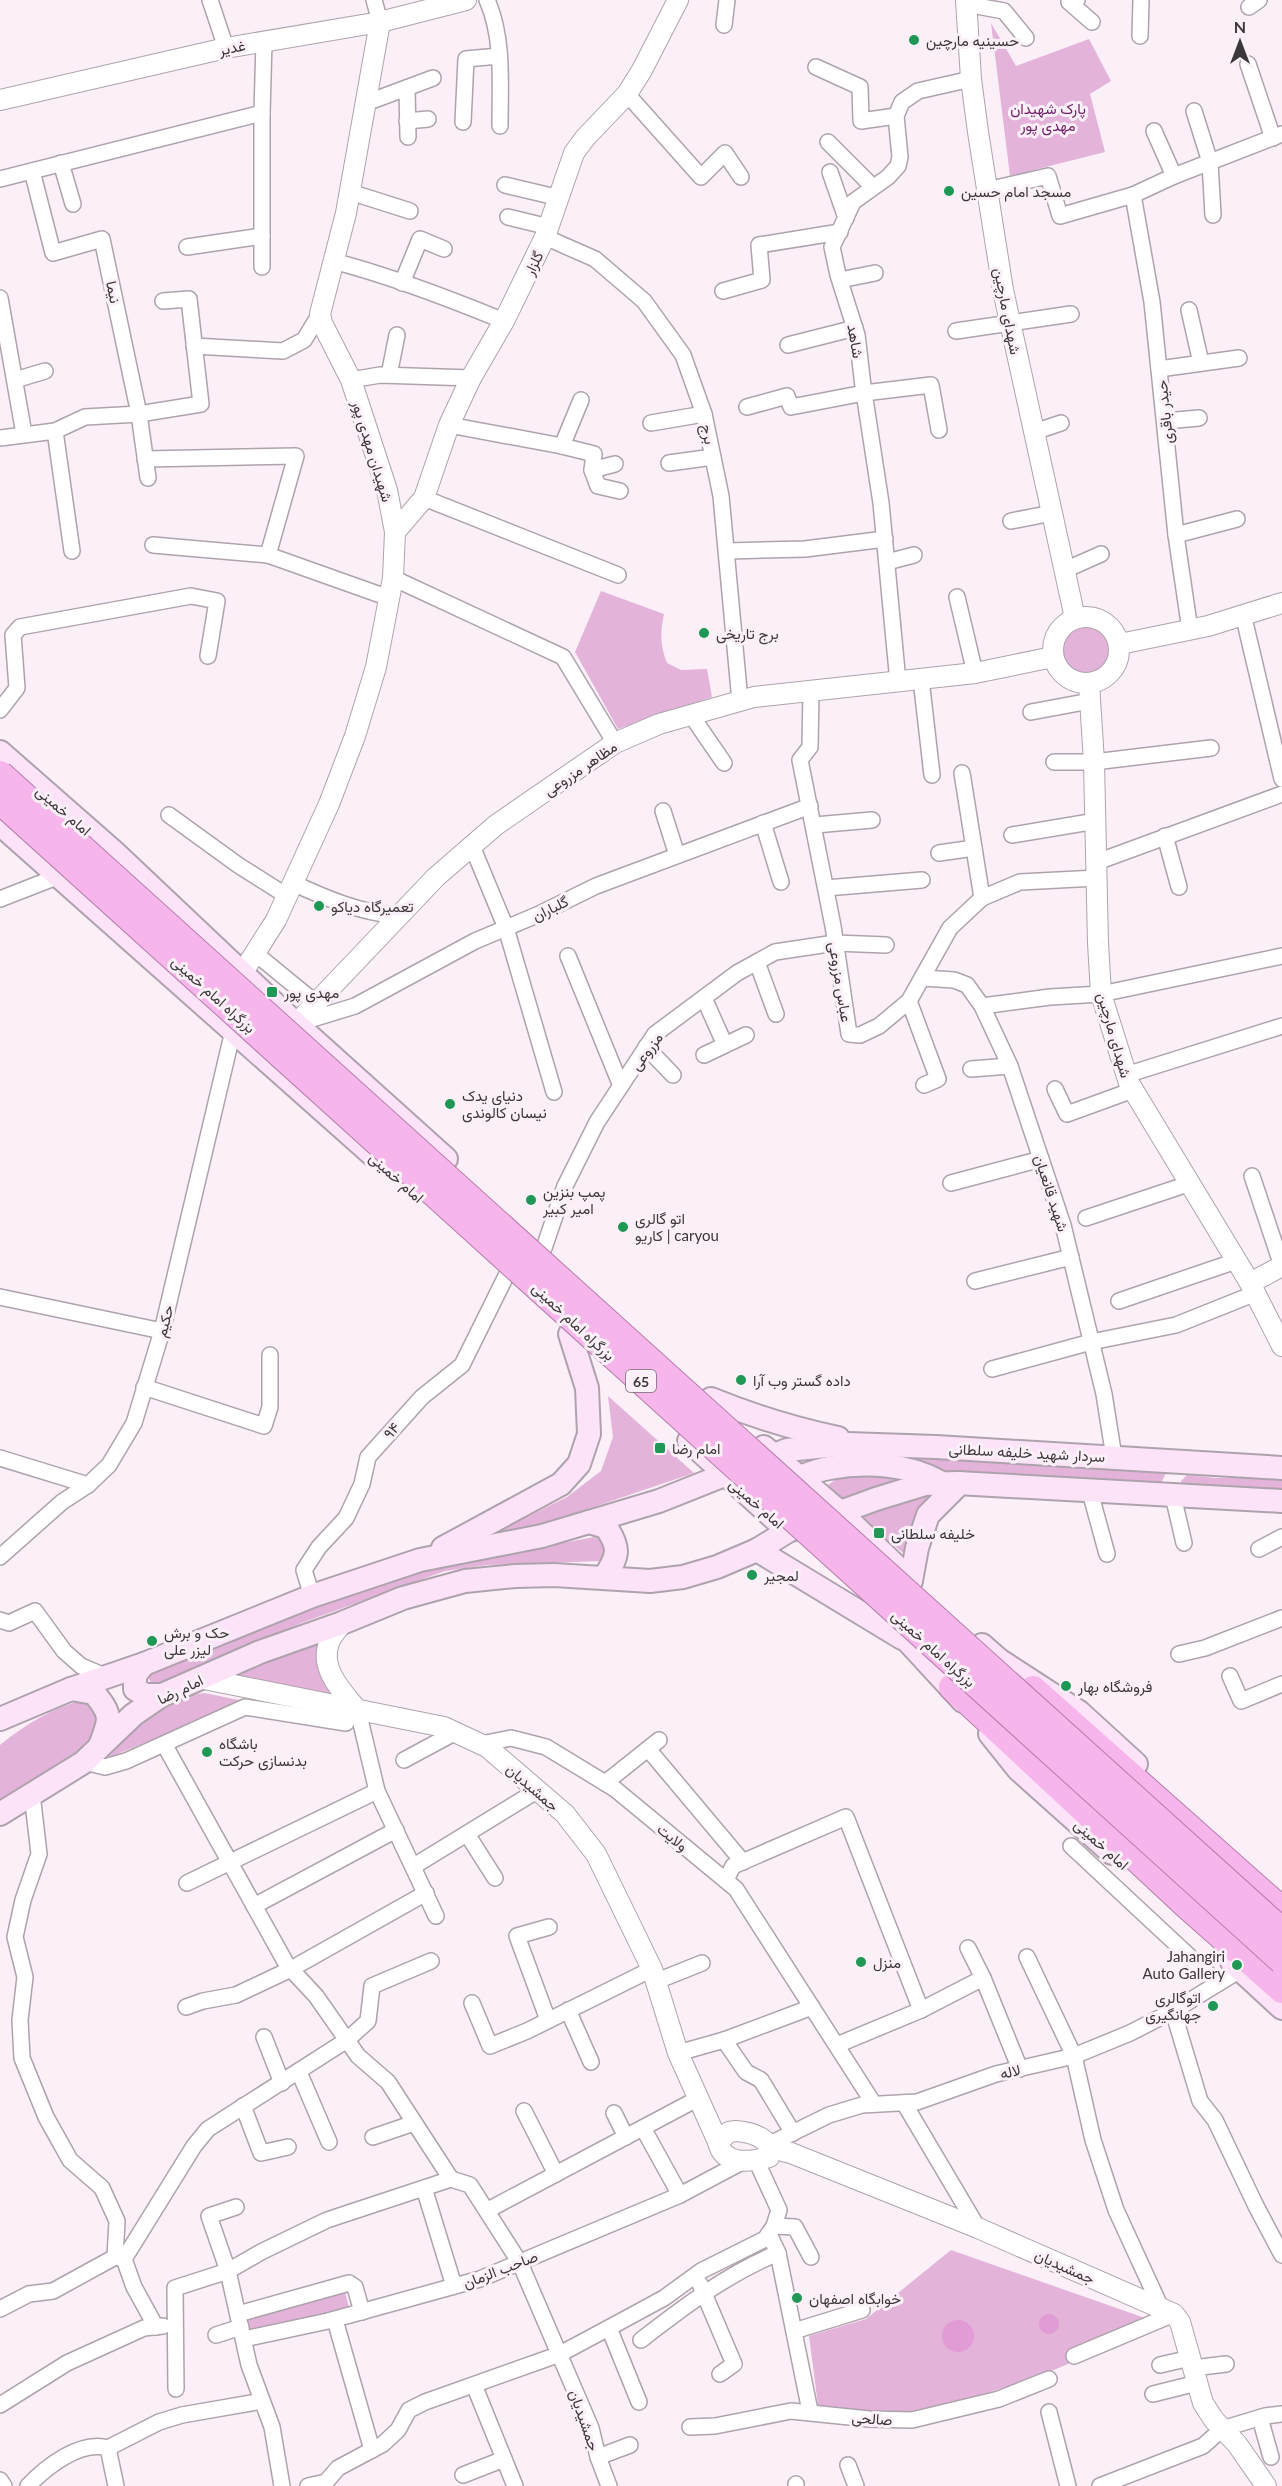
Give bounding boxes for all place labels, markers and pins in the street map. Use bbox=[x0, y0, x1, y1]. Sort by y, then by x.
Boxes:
place label: حسینیه مارچین bbox=[926, 31, 1019, 51]
marker: حسینیه مارچین bbox=[907, 33, 921, 47]
place label: مسجد امام حسین bbox=[961, 182, 1071, 202]
marker: مسجد امام حسین bbox=[942, 184, 956, 198]
place label: برج تاریخی bbox=[716, 624, 779, 645]
marker: برج تاریخی bbox=[697, 626, 711, 640]
place label: تعمیرگاه دیاکو bbox=[331, 897, 414, 916]
marker: تعمیرگاه دیاکو bbox=[312, 899, 326, 913]
place label: مهدی پور bbox=[283, 983, 339, 1003]
marker: مهدی پور bbox=[265, 985, 279, 999]
place label: دنیای یدک نیسان کالوندی bbox=[462, 1086, 547, 1123]
marker: دنیای یدک نیسان کالوندی bbox=[443, 1097, 457, 1111]
place label: پمپ بنزین امیر کبیر bbox=[542, 1182, 605, 1218]
marker: پمپ بنزین امیر کبیر bbox=[524, 1193, 538, 1207]
place label: اتو گالری کاریو | caryou bbox=[635, 1209, 719, 1245]
marker: اتو گالری کاریو | caryou bbox=[616, 1220, 630, 1234]
place label: داده گستر وب آرا bbox=[753, 1371, 851, 1390]
marker: داده گستر وب آرا bbox=[734, 1373, 748, 1387]
place label: امام رضا bbox=[672, 1439, 721, 1459]
marker: امام رضا bbox=[653, 1441, 667, 1455]
place label: خلیفه سلطانی bbox=[891, 1524, 975, 1544]
marker: خلیفه سلطانی bbox=[872, 1526, 886, 1540]
place label: لمجیر bbox=[763, 1566, 799, 1585]
marker: لمجیر bbox=[745, 1568, 759, 1582]
place label: حک و برش لیزر علی bbox=[164, 1623, 229, 1660]
marker: حک و برش لیزر علی bbox=[145, 1634, 159, 1648]
place label: فروشگاه بهار bbox=[1077, 1677, 1152, 1696]
marker: فروشگاه بهار bbox=[1059, 1679, 1073, 1693]
place label: باشگاه بدنسازی حرکت bbox=[219, 1734, 307, 1771]
marker: باشگاه بدنسازی حرکت bbox=[200, 1745, 214, 1759]
place label: Jahangiri Auto Gallery bbox=[1142, 1947, 1225, 1982]
place label: منزل bbox=[873, 1953, 901, 1972]
marker: منزل bbox=[854, 1955, 868, 1969]
marker: Jahangiri Auto Gallery bbox=[1230, 1958, 1244, 1972]
place label: اتوگالری جهانگیری bbox=[1145, 1988, 1201, 2025]
marker: اتوگالری جهانگیری bbox=[1206, 1999, 1220, 2013]
place label: خوابگاه اصفهان bbox=[809, 2289, 901, 2308]
marker: خوابگاه اصفهان bbox=[790, 2291, 804, 2305]

